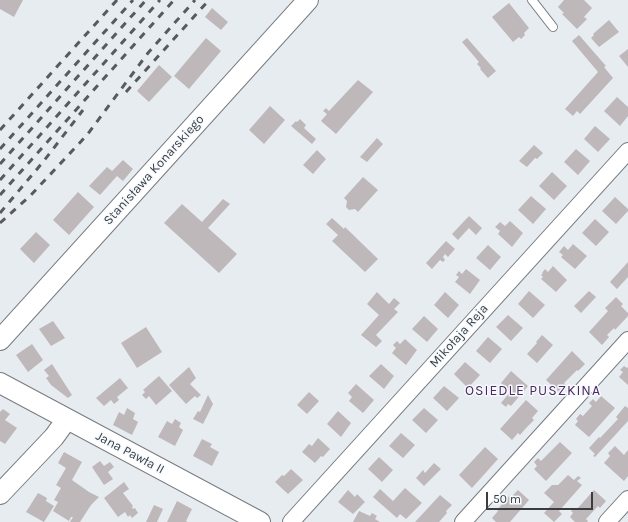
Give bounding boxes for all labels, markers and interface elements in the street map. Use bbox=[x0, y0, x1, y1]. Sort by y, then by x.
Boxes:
street label: Stanisława Konarskiego bbox=[100, 112, 208, 228]
street label: Mikołaja Reja bbox=[426, 301, 492, 371]
district label: OSIEDLE PUSZKINA bbox=[465, 383, 601, 399]
street label: Jana Pawła II bbox=[93, 428, 167, 478]
scale bar bbox=[488, 484, 595, 510]
text: 50 m bbox=[493, 492, 521, 506]

